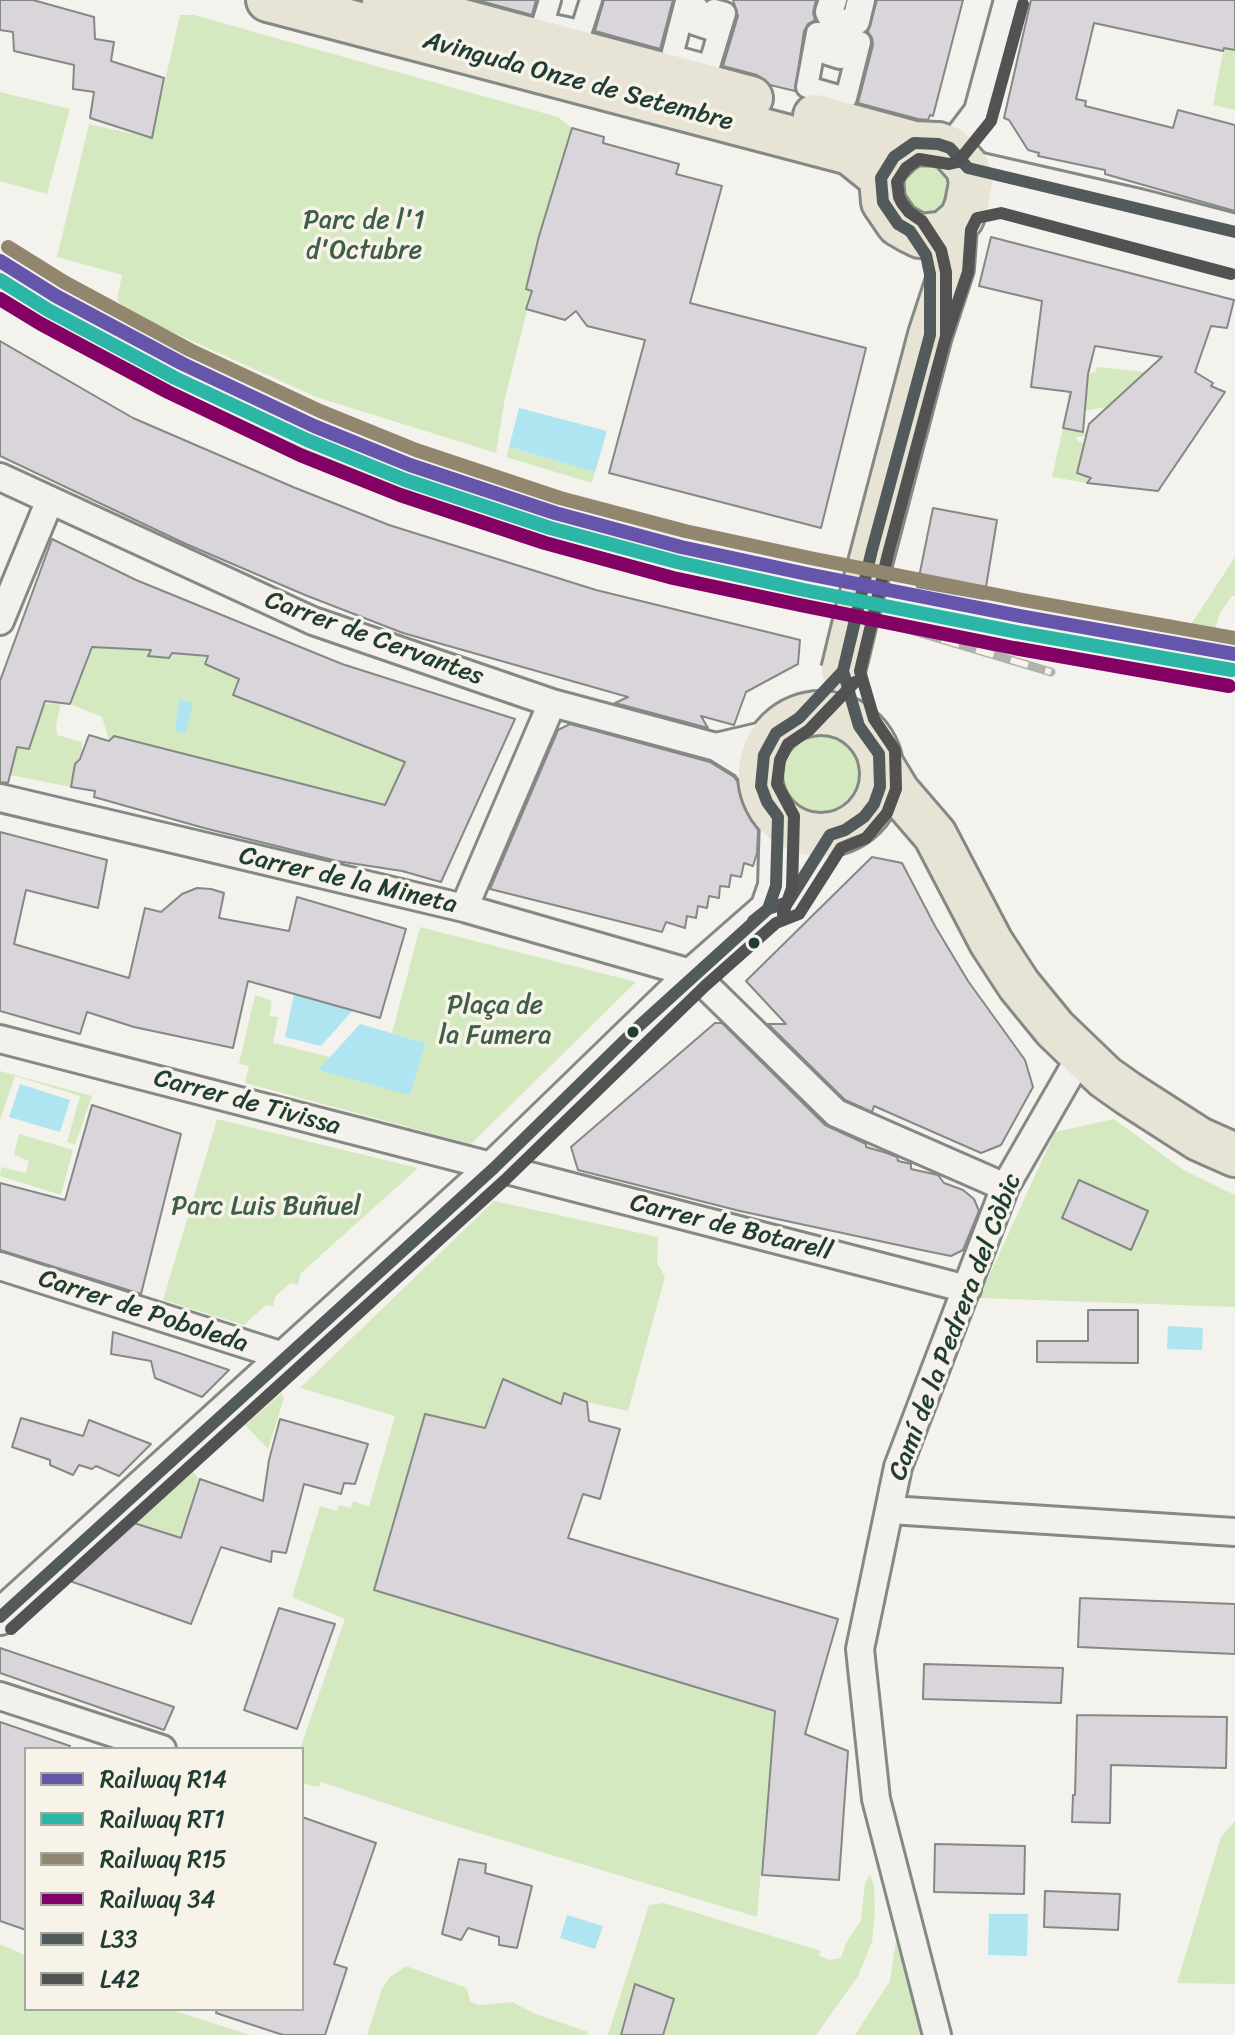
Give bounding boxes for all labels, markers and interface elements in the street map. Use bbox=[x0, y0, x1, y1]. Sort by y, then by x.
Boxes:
street label: Avinguda Onze de Setembre bbox=[420, 26, 736, 138]
park label: Parc de l'1 d'Octubre bbox=[303, 205, 425, 266]
street label: Carrer de Cervantes bbox=[260, 585, 488, 693]
street label: Carrer de la Mineta bbox=[236, 841, 460, 921]
unlabelled marker bbox=[746, 935, 762, 951]
park label: Plaça de la Fumera bbox=[439, 990, 551, 1052]
unlabelled marker bbox=[625, 1024, 641, 1040]
street label: Carrer de Tivissa bbox=[150, 1063, 344, 1143]
street label: Camí de la Pedrera del Còbic bbox=[883, 1169, 1029, 1485]
street label: Carrer de Botarell bbox=[627, 1188, 835, 1268]
park label: Parc Luis Buñuel bbox=[171, 1191, 361, 1223]
street label: Carrer de Poboleda bbox=[34, 1263, 252, 1361]
legend bbox=[24, 1747, 304, 2011]
text: Railway R14 bbox=[100, 1758, 227, 1800]
text: Railway RT1 bbox=[100, 1798, 225, 1840]
text: Railway R15 bbox=[100, 1838, 227, 1880]
text: Railway 34 bbox=[100, 1878, 215, 1920]
text: L33 bbox=[100, 1918, 137, 1960]
text: L42 bbox=[100, 1958, 140, 2000]

